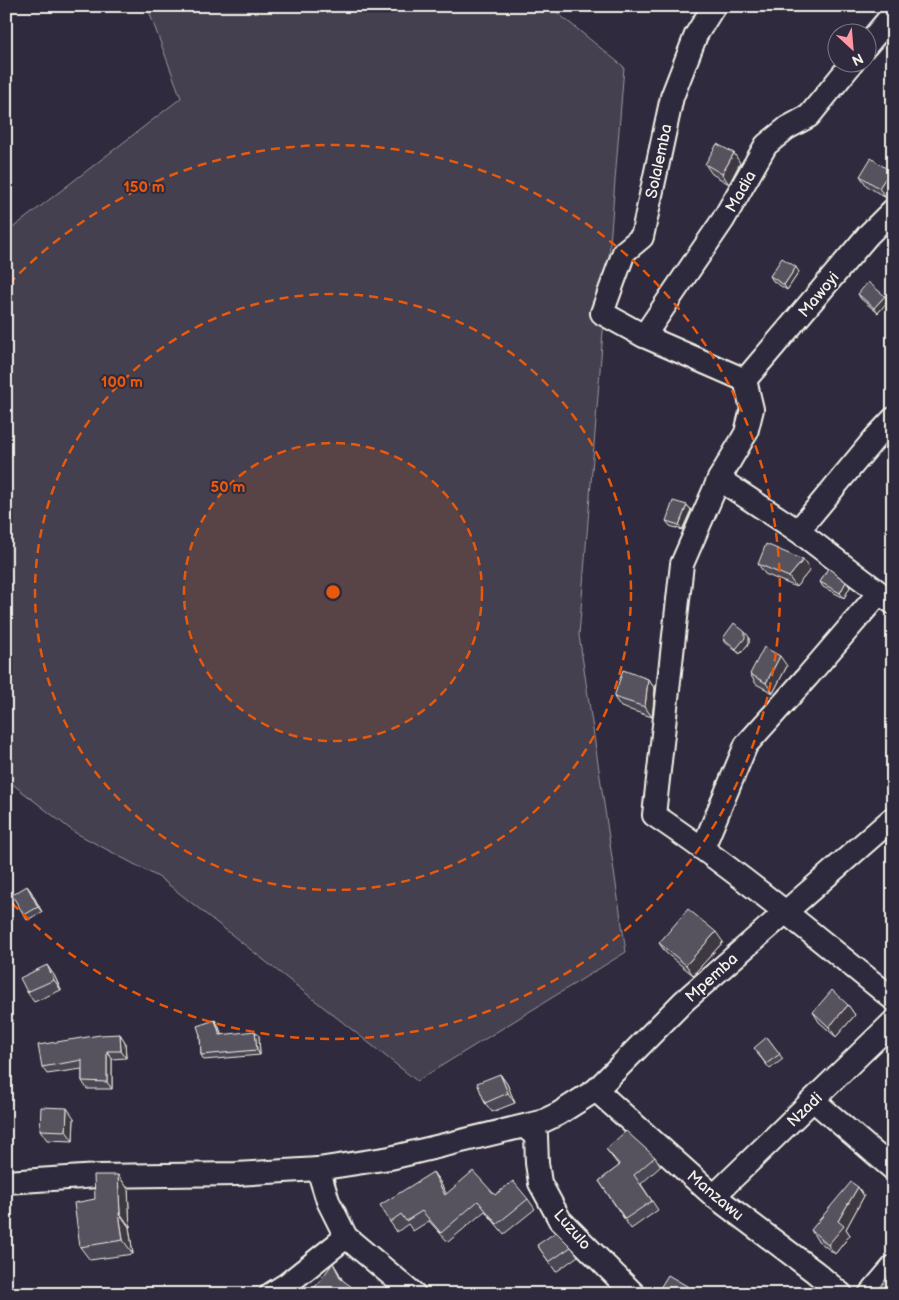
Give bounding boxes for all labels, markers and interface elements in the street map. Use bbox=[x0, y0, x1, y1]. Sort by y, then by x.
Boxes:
north arrow bbox=[826, 22, 876, 72]
text: N bbox=[849, 49, 866, 69]
street label: Solalemba bbox=[642, 122, 677, 200]
street label: Madia bbox=[722, 168, 761, 216]
text: 150 m bbox=[123, 178, 165, 197]
street label: Mawoyi bbox=[795, 268, 844, 322]
text: 100 m bbox=[101, 373, 143, 392]
text: 50 m bbox=[211, 478, 246, 497]
centre of rings bbox=[324, 583, 342, 601]
street label: Mpemba bbox=[682, 950, 742, 1007]
street label: Nzadi bbox=[784, 1089, 827, 1131]
street label: Manzawu bbox=[683, 1167, 747, 1225]
street label: Luzulo bbox=[549, 1206, 595, 1254]

